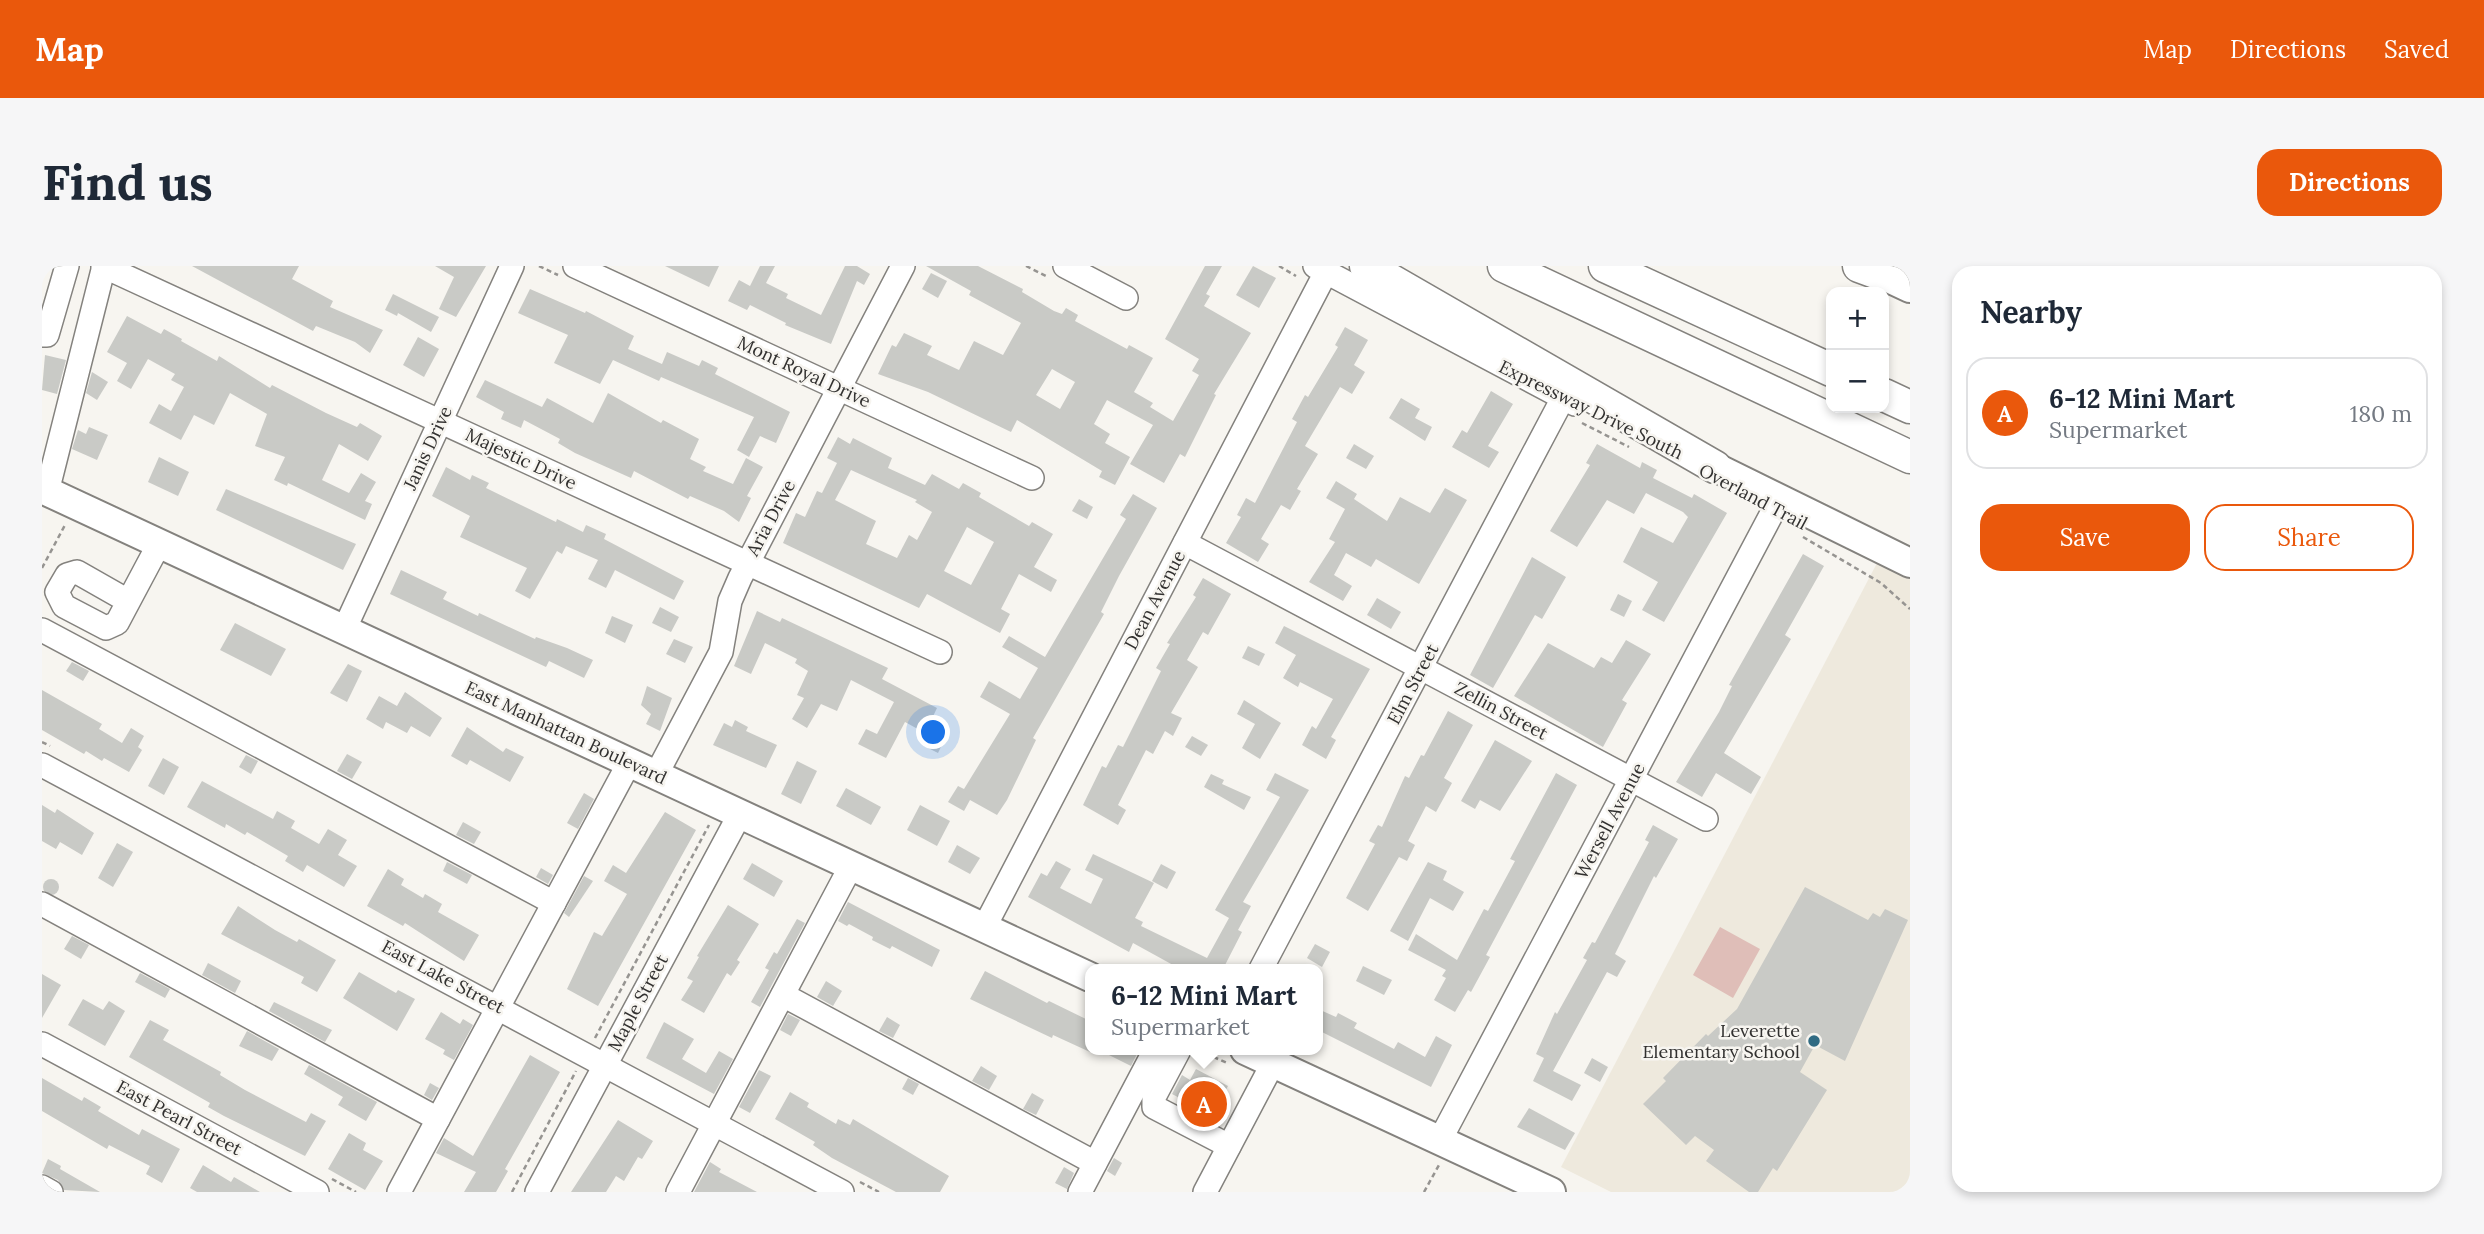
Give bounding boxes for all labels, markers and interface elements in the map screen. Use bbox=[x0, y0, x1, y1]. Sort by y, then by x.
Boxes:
text: Map bbox=[35, 28, 104, 70]
text: Map bbox=[2143, 34, 2192, 65]
text: Directions bbox=[2230, 34, 2346, 65]
text: Saved bbox=[2384, 34, 2449, 65]
button: Directions bbox=[2257, 149, 2442, 216]
text: Find us bbox=[42, 151, 213, 213]
map controls bbox=[1826, 287, 1889, 413]
button: + bbox=[1826, 287, 1889, 350]
text: Nearby bbox=[1980, 293, 2082, 331]
street label: Mont Royal Drive bbox=[734, 331, 875, 413]
button: − bbox=[1826, 350, 1889, 413]
street label: Expressway Drive South bbox=[1495, 355, 1687, 464]
text: 6-12 Mini Mart bbox=[2049, 382, 2235, 415]
text: A bbox=[1997, 399, 2013, 428]
text: 180 m bbox=[2350, 399, 2412, 428]
street label: Janis Drive bbox=[398, 402, 457, 494]
text: Supermarket bbox=[2049, 415, 2187, 444]
street label: Majestic Drive bbox=[462, 423, 581, 494]
street label: Overland Trail bbox=[1695, 458, 1811, 535]
street label: Aria Drive bbox=[740, 475, 800, 561]
button: Save bbox=[1980, 504, 2190, 571]
button: Share bbox=[2204, 504, 2414, 571]
street label: Dean Avenue bbox=[1119, 546, 1190, 653]
street label: Elm Street bbox=[1382, 640, 1443, 728]
street label: East Manhattan Boulevard bbox=[462, 676, 671, 790]
street label: Zellin Street bbox=[1451, 676, 1552, 745]
your location bbox=[916, 715, 950, 749]
street label: Wersell Avenue bbox=[1569, 758, 1650, 883]
street label: East Lake Street bbox=[378, 935, 509, 1019]
street label: Maple Street bbox=[602, 950, 673, 1055]
popup bbox=[1085, 964, 1323, 1055]
text: 6-12 Mini Mart bbox=[1111, 979, 1297, 1012]
text: Supermarket bbox=[1111, 1012, 1250, 1041]
place label: Leverette Elementary School bbox=[1642, 1019, 1800, 1063]
marker: Leverette Elementary School bbox=[1806, 1033, 1822, 1049]
street label: East Pearl Street bbox=[113, 1075, 246, 1160]
pin: A bbox=[1181, 1078, 1227, 1130]

